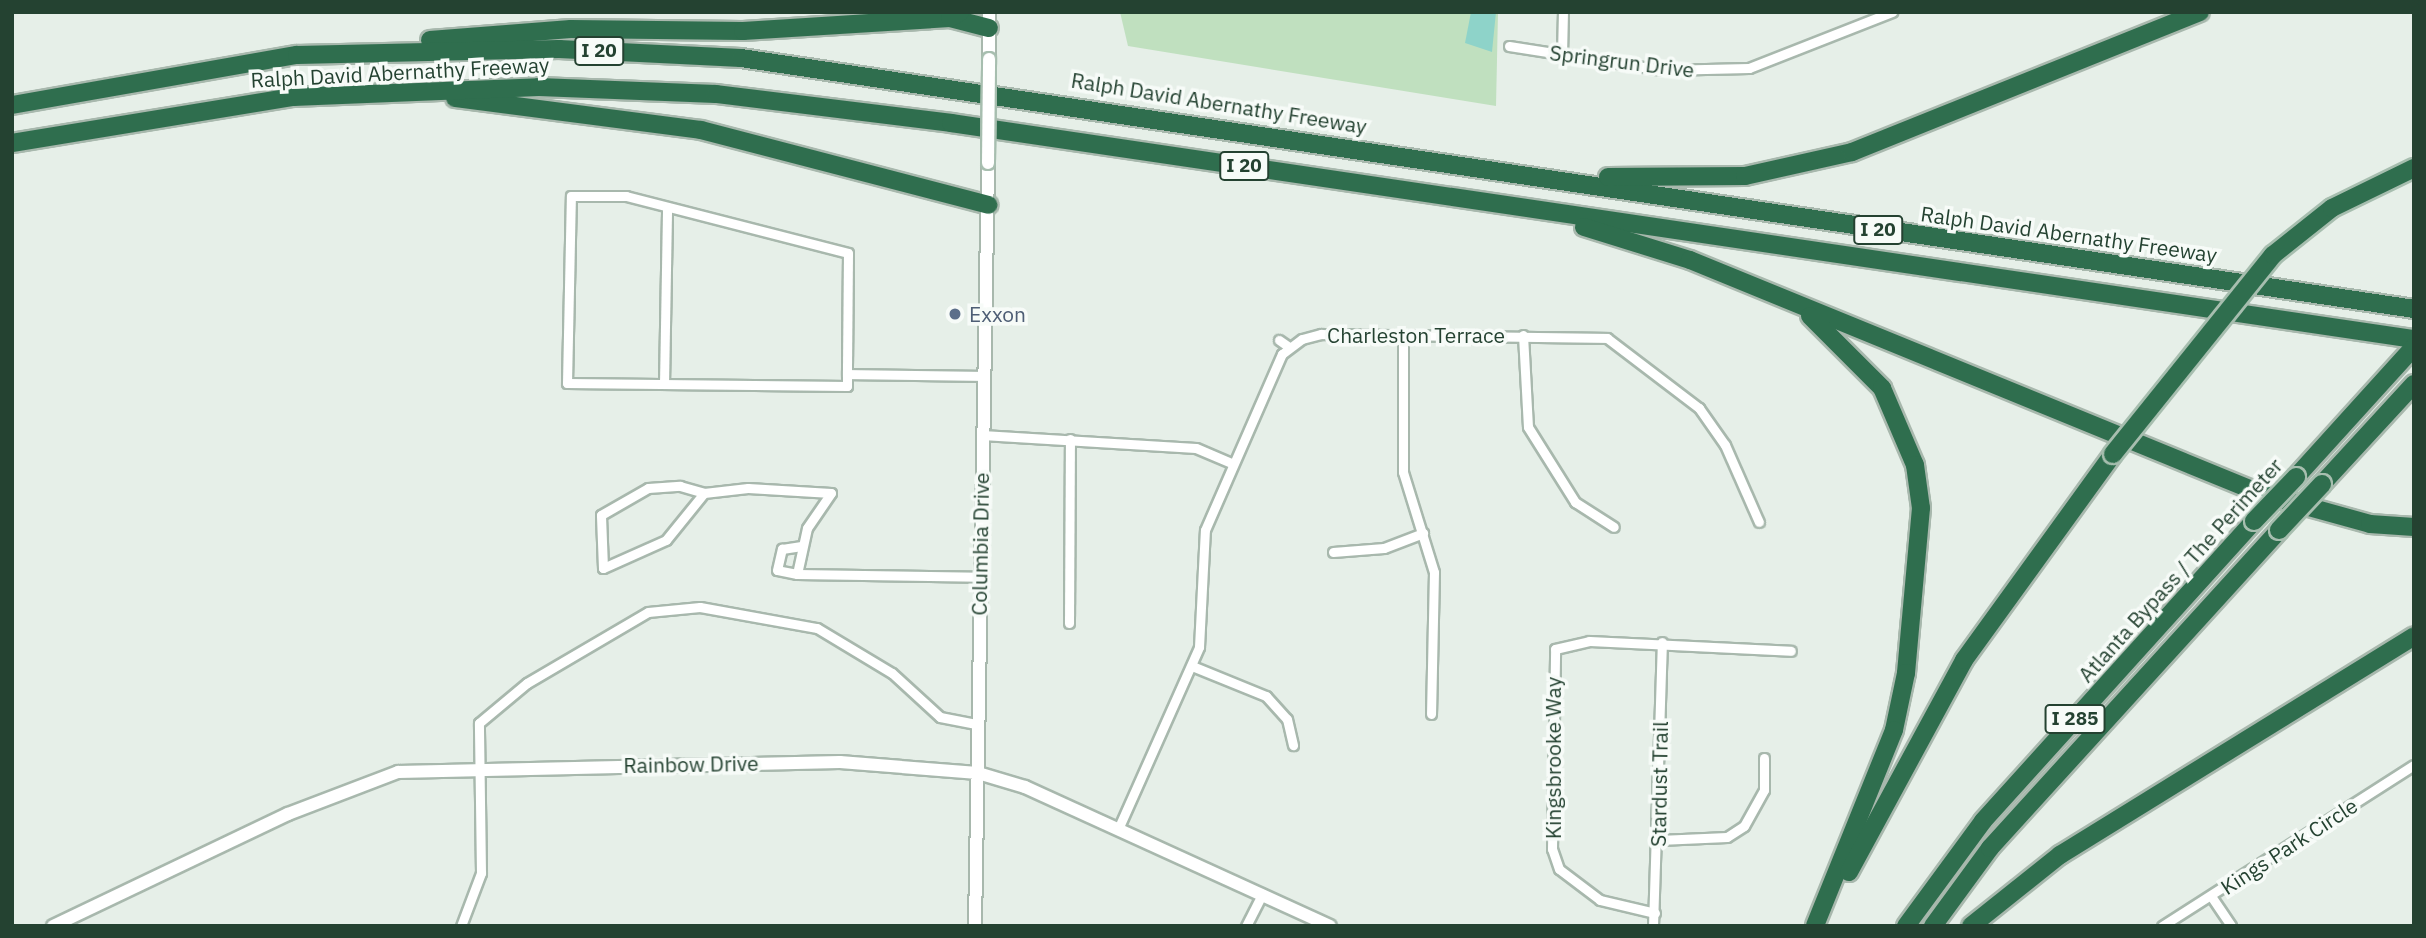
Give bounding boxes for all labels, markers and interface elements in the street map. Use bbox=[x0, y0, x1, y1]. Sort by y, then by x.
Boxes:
road number: I 20 bbox=[573, 36, 625, 66]
street label: Springrun Drive bbox=[1548, 40, 1696, 82]
street label: Ralph David Abernathy Freeway bbox=[250, 52, 550, 92]
street label: Ralph David Abernathy Freeway bbox=[1069, 67, 1369, 139]
road number: I 20 bbox=[1218, 150, 1270, 182]
street label: Ralph David Abernathy Freeway bbox=[1919, 201, 2219, 267]
road number: I 20 bbox=[1852, 214, 1904, 246]
place label: Exxon bbox=[969, 301, 1026, 327]
marker: Exxon bbox=[947, 306, 963, 322]
street label: Charleston Terrace bbox=[1327, 322, 1505, 348]
street label: Atlanta Bypass / The Perimeter bbox=[2073, 453, 2287, 687]
street label: Columbia Drive bbox=[966, 472, 994, 616]
street label: Kingsbrooke Way bbox=[1540, 677, 1566, 839]
road number: I 285 bbox=[2044, 704, 2106, 734]
street label: Stardust Trail bbox=[1645, 721, 1673, 847]
street label: Rainbow Drive bbox=[623, 750, 759, 778]
street label: Kings Park Circle bbox=[2216, 792, 2362, 900]

